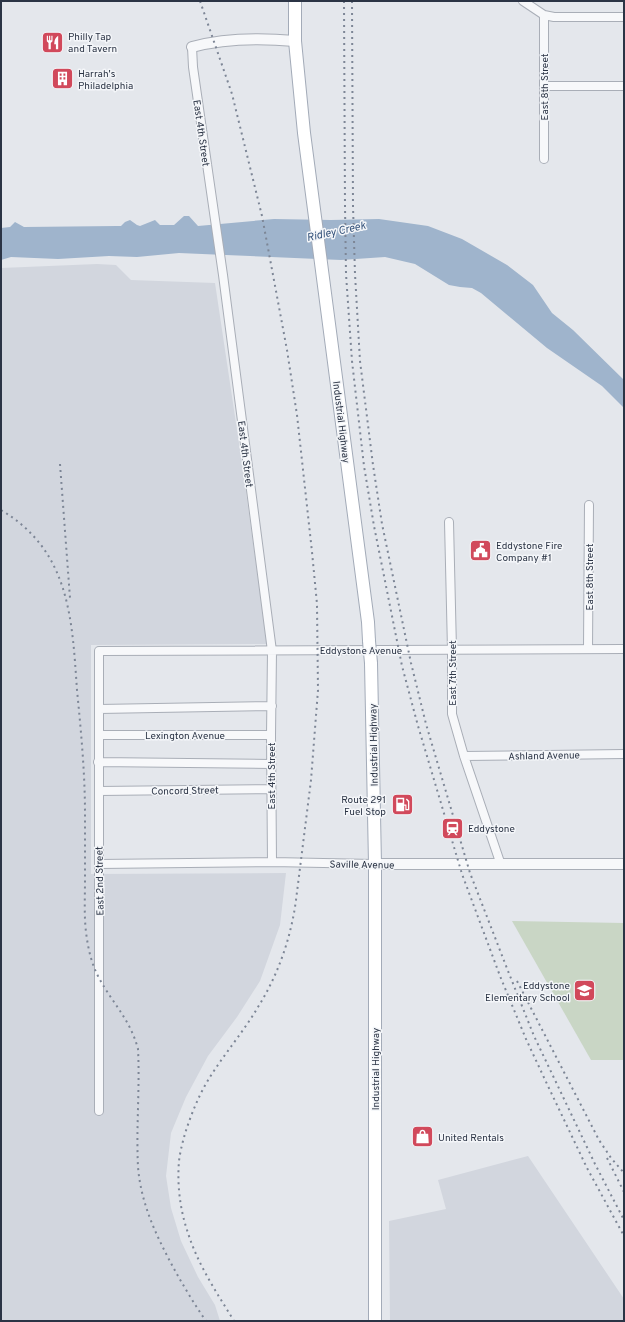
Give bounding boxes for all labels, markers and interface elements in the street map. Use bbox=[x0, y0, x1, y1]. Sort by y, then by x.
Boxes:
restaurant icon: Philly Tap and Tavern bbox=[39, 29, 65, 55]
place label: Philly Tap and Tavern bbox=[68, 31, 117, 56]
street label: East 8th Street bbox=[539, 53, 552, 120]
building icon: Harrah's Philadelphia bbox=[49, 66, 75, 92]
place label: Harrah's Philadelphia bbox=[78, 68, 133, 93]
street label: East 4th Street bbox=[189, 99, 212, 168]
water label: Ridley Creek bbox=[306, 219, 367, 245]
street label: Industrial Highway bbox=[329, 380, 352, 464]
street label: East 4th Street bbox=[234, 420, 255, 489]
public building icon: Eddystone Fire Company #1 bbox=[468, 538, 494, 564]
place label: Eddystone Fire Company #1 bbox=[496, 540, 562, 565]
street label: East 8th Street bbox=[584, 543, 597, 610]
street label: East 7th Street bbox=[447, 640, 460, 706]
street label: Eddystone Avenue bbox=[320, 645, 402, 658]
street label: Industrial Highway bbox=[367, 704, 382, 786]
street label: Lexington Avenue bbox=[145, 730, 225, 743]
street label: East 4th Street bbox=[266, 742, 279, 810]
street label: Ashland Avenue bbox=[508, 749, 580, 764]
street label: Concord Street bbox=[151, 784, 219, 799]
fuel station icon: Route 291 Fuel Stop bbox=[389, 792, 415, 818]
place label: Route 291 Fuel Stop bbox=[341, 794, 386, 819]
station icon: Eddystone bbox=[440, 815, 466, 841]
place label: Eddystone bbox=[468, 823, 515, 836]
street label: East 2nd Street bbox=[93, 846, 108, 916]
street label: Saville Avenue bbox=[329, 858, 395, 873]
school or university icon: Eddystone Elementary School bbox=[572, 978, 598, 1004]
place label: Eddystone Elementary School bbox=[485, 980, 570, 1005]
street label: Industrial Highway bbox=[370, 1028, 383, 1110]
shop icon: United Rentals bbox=[409, 1124, 435, 1150]
place label: United Rentals bbox=[438, 1132, 504, 1145]

